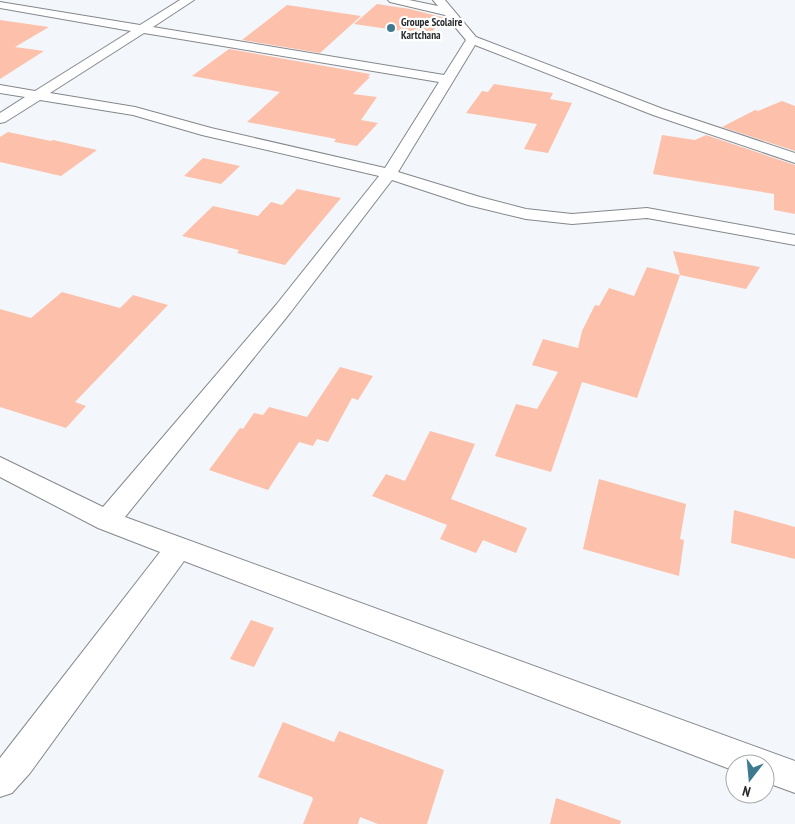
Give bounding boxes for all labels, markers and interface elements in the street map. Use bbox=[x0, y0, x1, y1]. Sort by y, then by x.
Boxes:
place label: Groupe Scolaire Kartchana bbox=[401, 15, 463, 42]
marker: Groupe Scolaire Kartchana bbox=[385, 22, 397, 34]
north arrow bbox=[725, 754, 775, 804]
text: N bbox=[740, 782, 753, 801]

